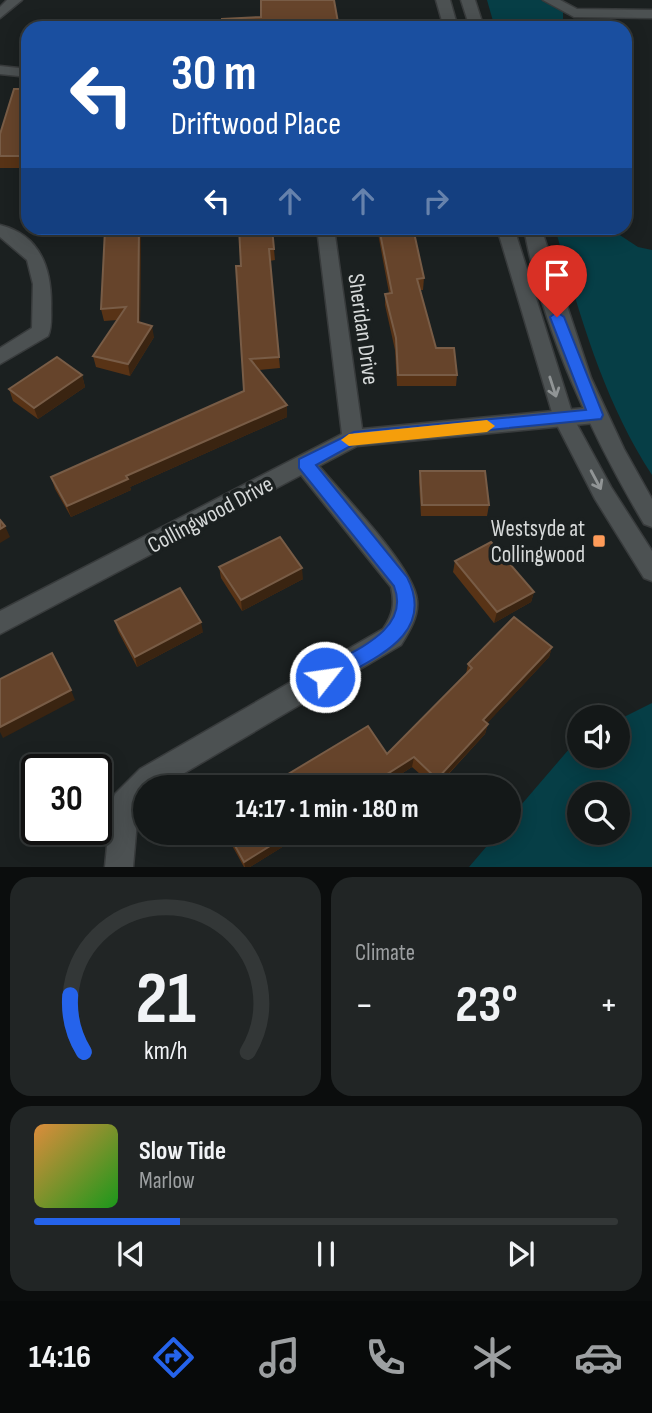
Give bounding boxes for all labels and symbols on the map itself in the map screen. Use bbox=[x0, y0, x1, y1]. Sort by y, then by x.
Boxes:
pin bbox=[527, 245, 587, 317]
street label: Sheridan Drive bbox=[341, 272, 385, 387]
one-way arrow bbox=[548, 375, 560, 397]
one-way arrow bbox=[589, 469, 603, 489]
street label: Collingwood Drive bbox=[143, 470, 278, 560]
place label: Westsyde at Collingwood bbox=[491, 515, 585, 569]
marker: Westsyde at Collingwood bbox=[591, 533, 607, 549]
position arrow bbox=[288, 640, 362, 714]
speed limit sign: 30 bbox=[21, 754, 112, 845]

